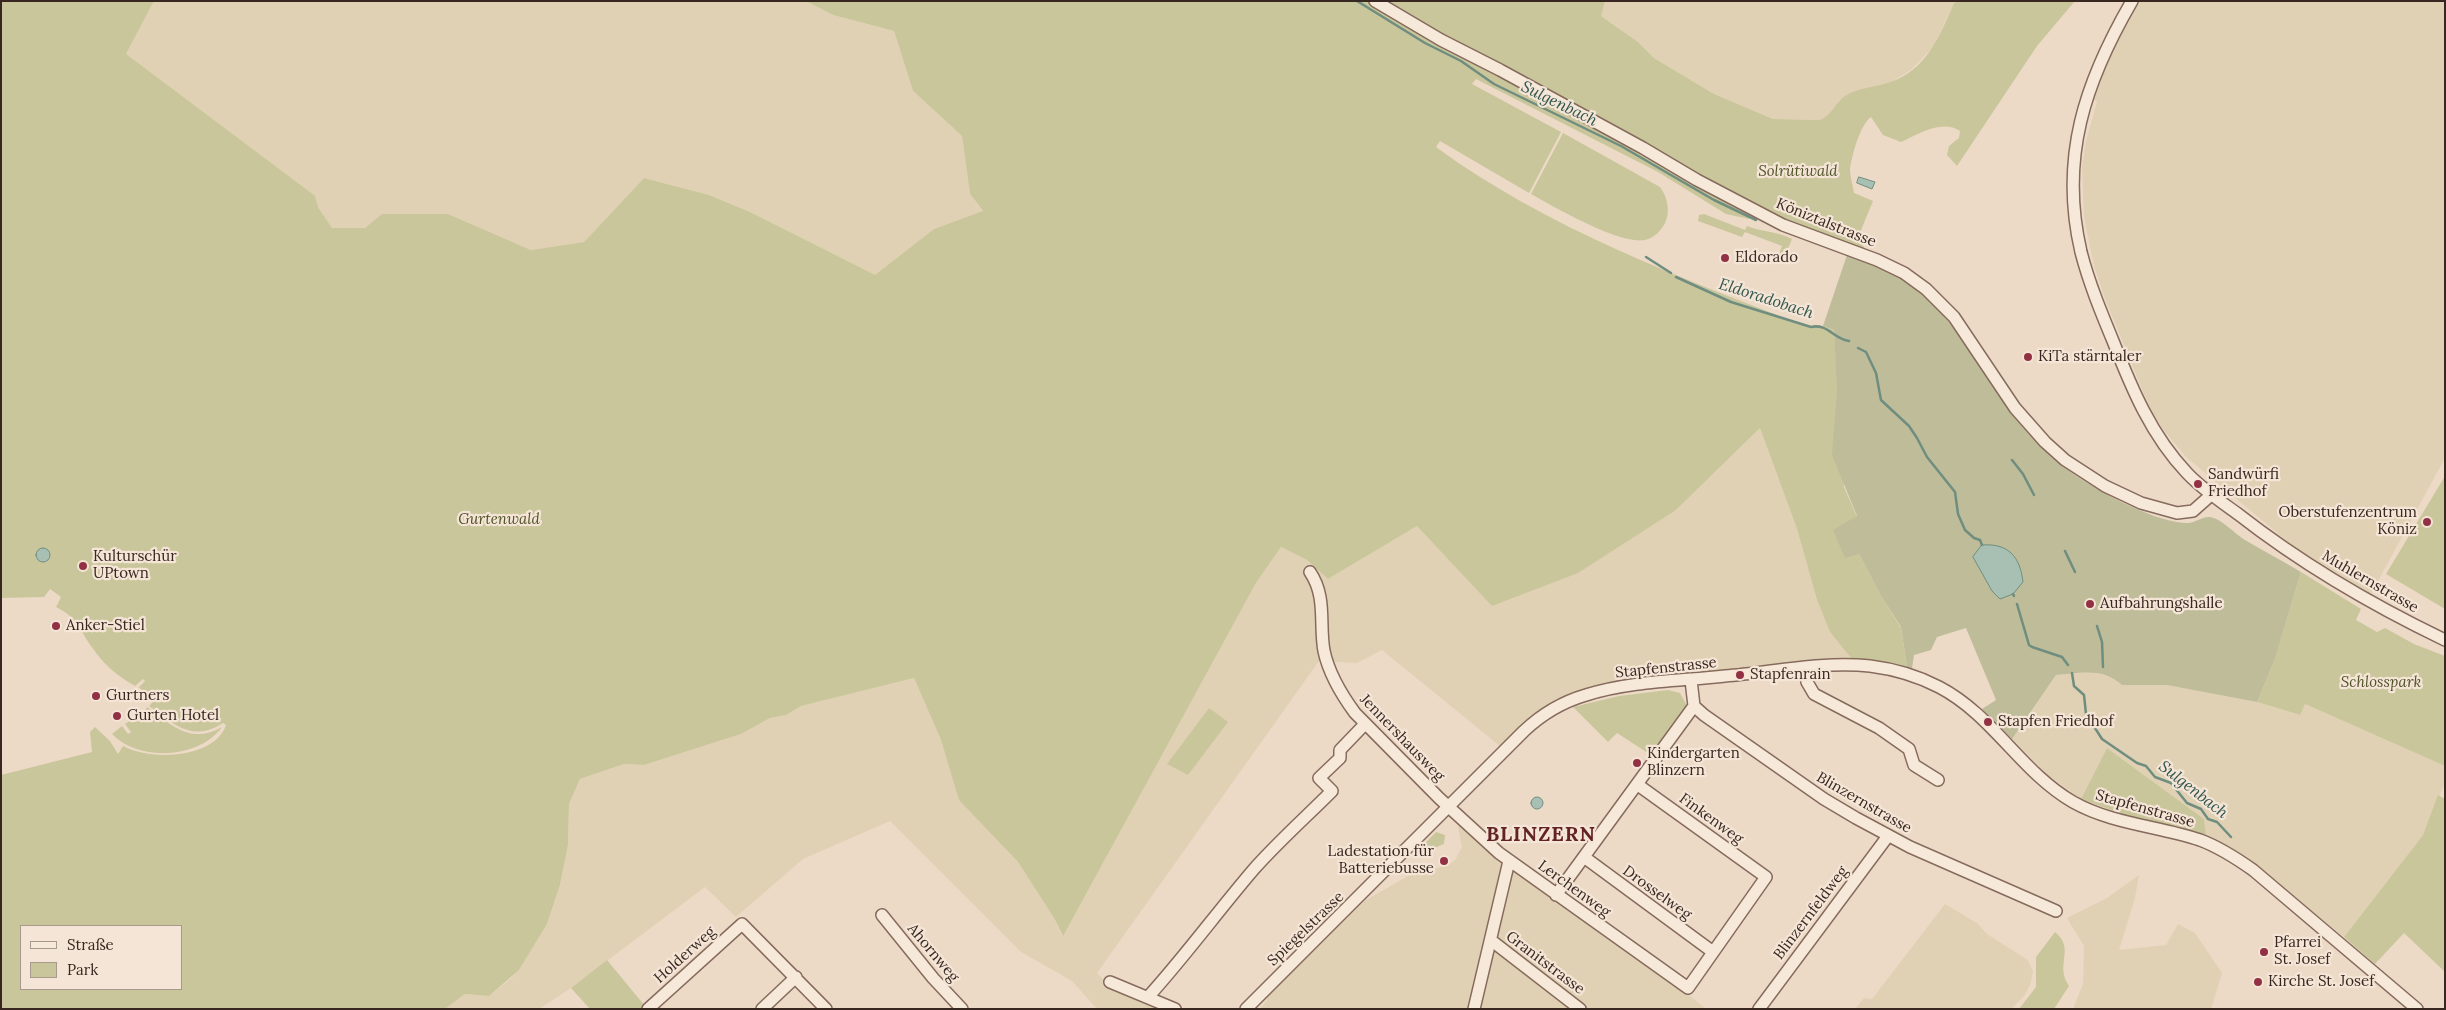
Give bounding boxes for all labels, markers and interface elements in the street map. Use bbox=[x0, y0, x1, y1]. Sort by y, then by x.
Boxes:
water label: Sulgenbach bbox=[1518, 77, 1600, 131]
park label: Solrütiwald bbox=[1758, 163, 1838, 181]
street label: Köniztalstrasse bbox=[1773, 195, 1879, 251]
place label: Eldorado bbox=[1735, 249, 1798, 267]
marker: Eldorado bbox=[1719, 252, 1731, 264]
water label: Eldoradobach bbox=[1716, 275, 1816, 323]
place label: KiTa stärntaler bbox=[2038, 348, 2141, 366]
marker: KiTa stärntaler bbox=[2022, 351, 2034, 363]
place label: Sandwürfi Friedhof bbox=[2208, 466, 2279, 501]
marker: Sandwürfi Friedhof bbox=[2192, 478, 2204, 490]
place label: Oberstufenzentrum Köniz bbox=[2278, 504, 2417, 539]
park label: Gurtenwald bbox=[458, 511, 540, 529]
marker: Oberstufenzentrum Köniz bbox=[2421, 516, 2433, 528]
street label: Muhlernstrasse bbox=[2319, 547, 2421, 617]
place label: Kulturschür UPtown bbox=[93, 548, 177, 583]
marker: Kulturschür UPtown bbox=[77, 560, 89, 572]
place label: Aufbahrungshalle bbox=[2100, 595, 2223, 613]
marker: Aufbahrungshalle bbox=[2084, 598, 2096, 610]
place label: Anker-Stiel bbox=[66, 617, 145, 635]
marker: Anker-Stiel bbox=[50, 620, 62, 632]
street label: Stapfenstrasse bbox=[1614, 654, 1718, 682]
place label: Stapfenrain bbox=[1750, 666, 1831, 684]
marker: Stapfenrain bbox=[1734, 669, 1746, 681]
park label: Schlosspark bbox=[2341, 674, 2421, 692]
place label: Gurtners bbox=[106, 687, 169, 705]
marker: Gurtners bbox=[90, 690, 102, 702]
street label: Jennershausweg bbox=[1356, 691, 1448, 785]
place label: Gurten Hotel bbox=[127, 707, 219, 725]
marker: Gurten Hotel bbox=[111, 710, 123, 722]
place label: Stapfen Friedhof bbox=[1998, 713, 2114, 731]
marker: Stapfen Friedhof bbox=[1982, 716, 1994, 728]
place label: Kindergarten Blinzern bbox=[1647, 745, 1740, 780]
marker: Kindergarten Blinzern bbox=[1631, 757, 1643, 769]
water label: Sulgenbach bbox=[2155, 757, 2231, 823]
street label: Blinzernstrasse bbox=[1813, 769, 1915, 837]
street label: Stapfenstrasse bbox=[2093, 786, 2197, 832]
street label: Finkenweg bbox=[1676, 790, 1746, 848]
district label: BLINZERN bbox=[1485, 823, 1597, 847]
place label: Ladestation für Batteriebusse bbox=[1327, 843, 1434, 878]
marker: Ladestation für Batteriebusse bbox=[1438, 855, 1450, 867]
street label: Lerchenweg bbox=[1534, 857, 1614, 921]
street label: Drosselweg bbox=[1619, 862, 1695, 924]
street label: Blinzernfeldweg bbox=[1770, 863, 1852, 963]
street label: Spiegelstrasse bbox=[1264, 888, 1348, 970]
street label: Ahornweg bbox=[903, 920, 963, 986]
street label: Holderweg bbox=[651, 923, 719, 987]
legend bbox=[20, 925, 182, 990]
street label: Granitstrasse bbox=[1502, 928, 1588, 998]
place label: Pfarrei St. Josef bbox=[2274, 934, 2330, 969]
text: Straße bbox=[67, 935, 114, 954]
marker: Pfarrei St. Josef bbox=[2258, 946, 2270, 958]
text: Park bbox=[67, 960, 98, 979]
place label: Kirche St. Josef bbox=[2268, 973, 2374, 991]
marker: Kirche St. Josef bbox=[2252, 976, 2264, 988]

